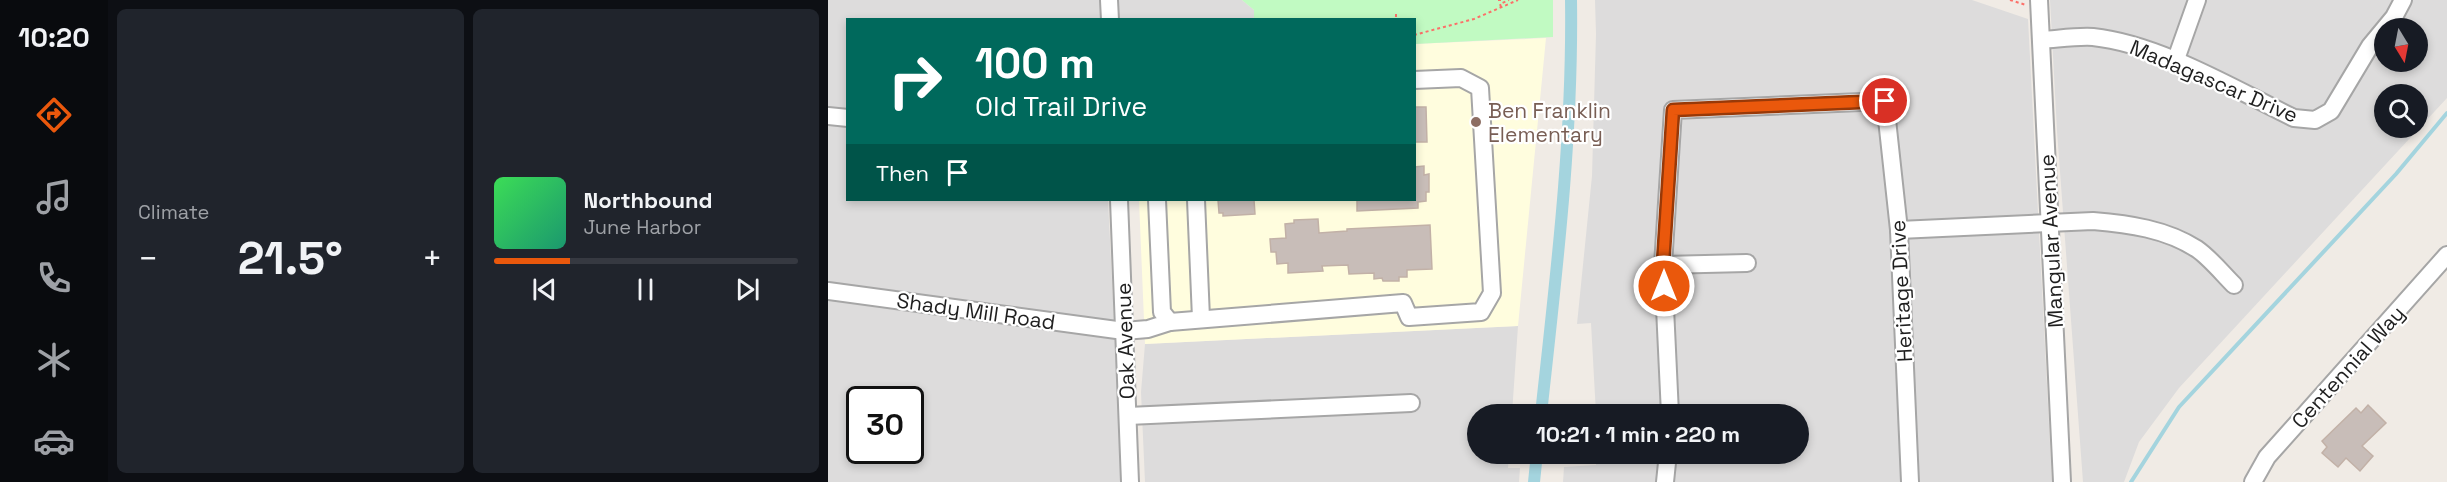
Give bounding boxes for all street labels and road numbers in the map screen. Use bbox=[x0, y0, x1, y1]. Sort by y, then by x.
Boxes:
street label: Madagascar Drive bbox=[2126, 33, 2302, 129]
street label: Mangular Avenue bbox=[2033, 153, 2069, 329]
street label: Heritage Drive bbox=[1884, 219, 1918, 363]
street label: Oak Avenue bbox=[1109, 282, 1141, 400]
street label: Shady Mill Road bbox=[895, 287, 1057, 335]
street label: Centennial Way bbox=[2286, 300, 2410, 434]

